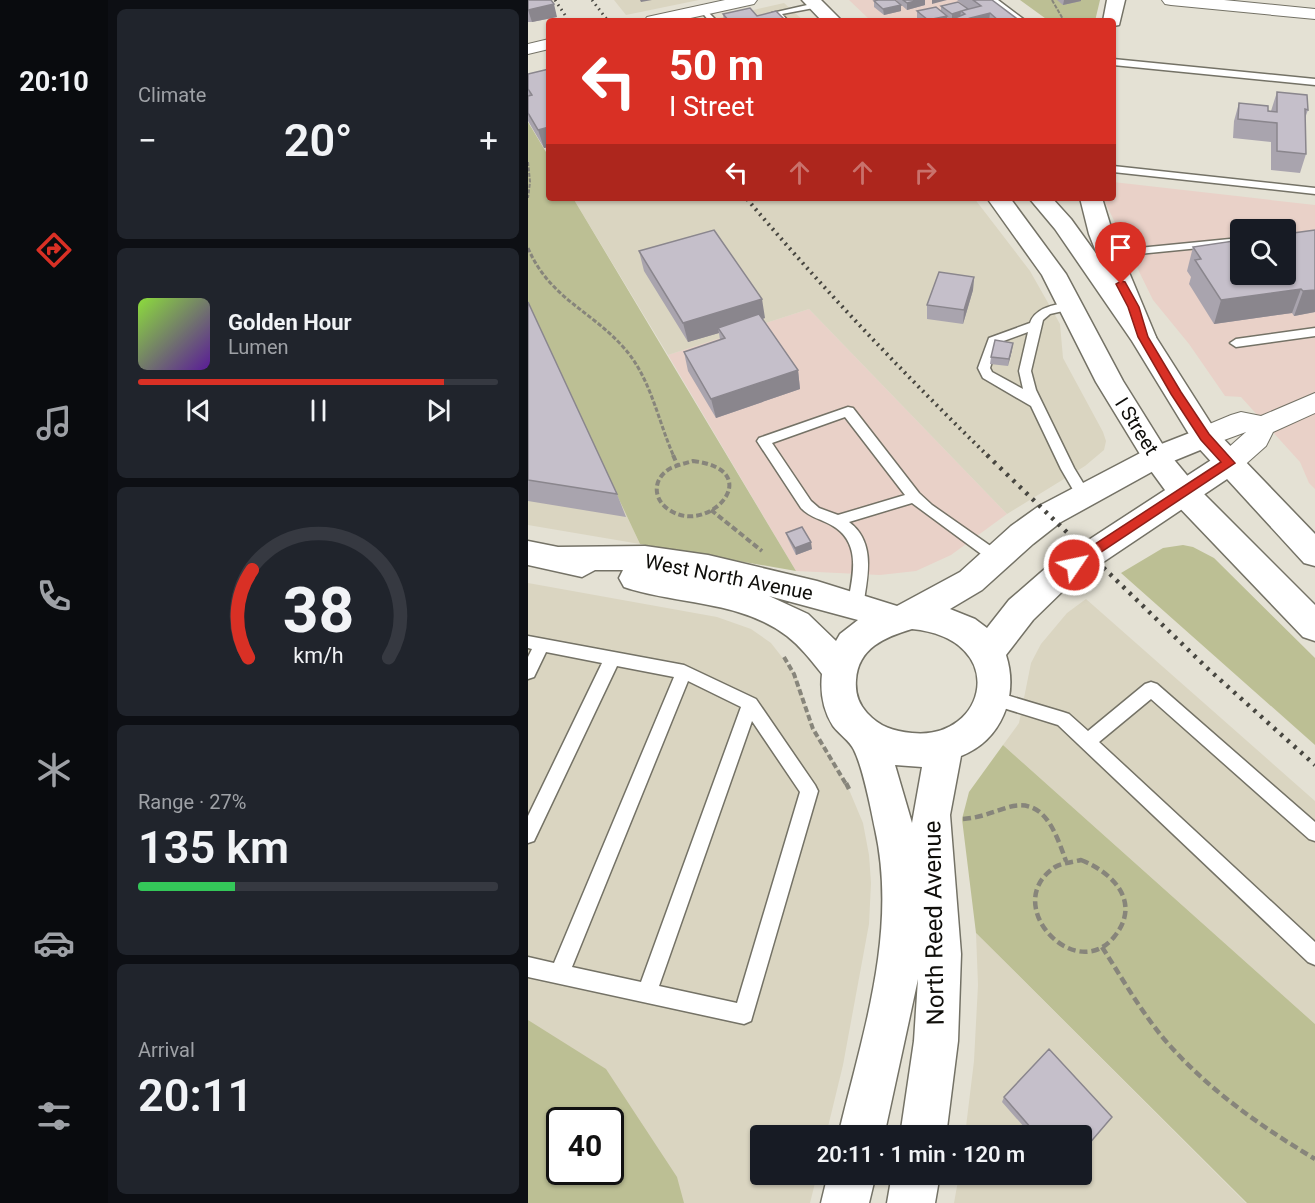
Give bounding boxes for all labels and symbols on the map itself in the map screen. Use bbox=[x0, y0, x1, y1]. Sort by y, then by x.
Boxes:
pin bbox=[1095, 222, 1146, 284]
street label: I Street bbox=[1110, 393, 1164, 459]
position arrow bbox=[1042, 533, 1106, 597]
street label: West North Avenue bbox=[643, 549, 815, 605]
street label: North Reed Avenue bbox=[918, 820, 950, 1026]
speed limit sign: 40 bbox=[546, 1107, 624, 1185]

